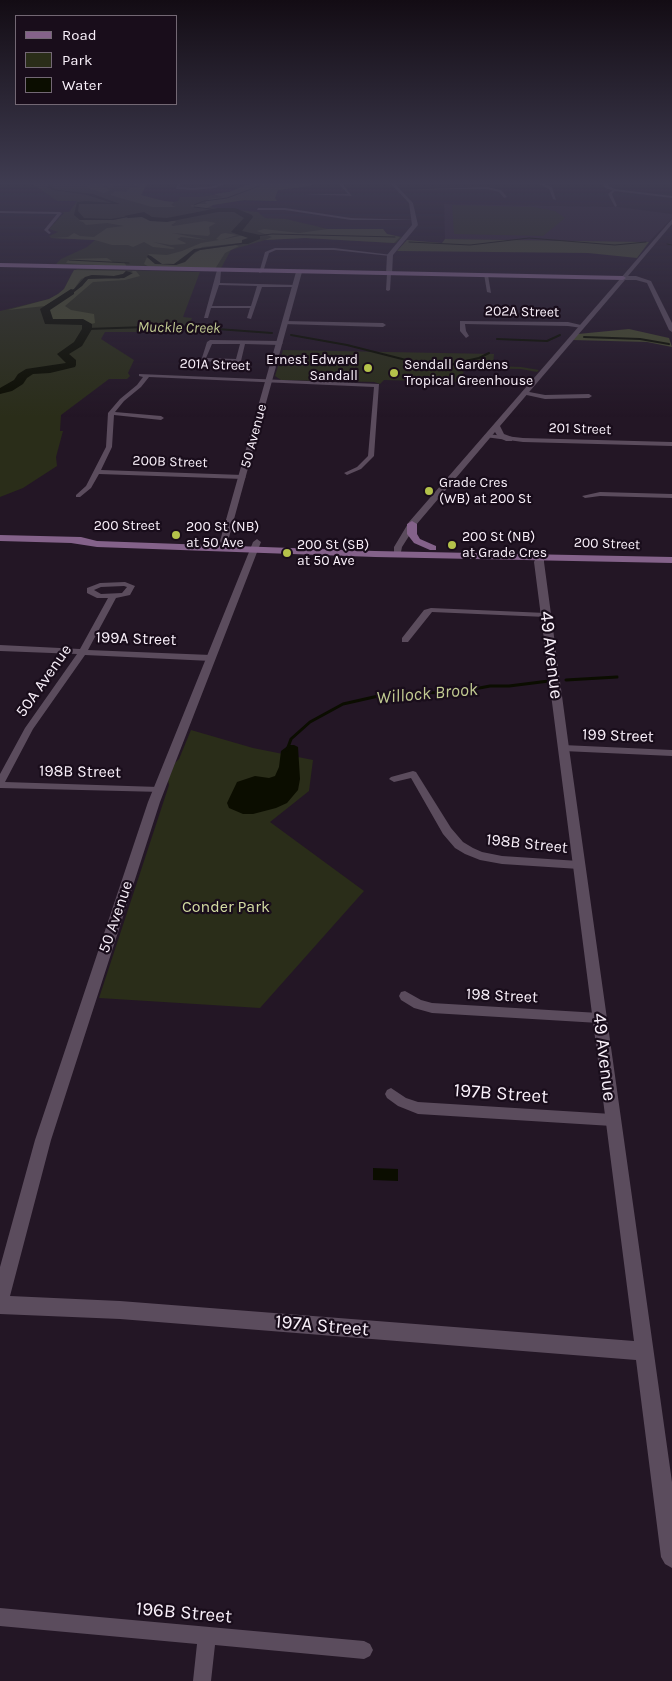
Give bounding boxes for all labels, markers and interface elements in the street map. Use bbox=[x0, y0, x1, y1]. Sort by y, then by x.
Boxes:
legend bbox=[15, 15, 178, 105]
text: Road bbox=[62, 26, 97, 44]
text: Park bbox=[62, 51, 92, 69]
text: Water bbox=[62, 76, 102, 94]
street label: 202A Street bbox=[485, 303, 559, 321]
water label: Muckle Creek bbox=[137, 318, 221, 338]
place label: Ernest Edward Sandall bbox=[266, 352, 358, 384]
street label: 201A Street bbox=[179, 355, 251, 375]
place label: Sendall Gardens Tropical Greenhouse bbox=[404, 357, 533, 390]
marker: Ernest Edward Sandall bbox=[362, 362, 374, 374]
marker: Sendall Gardens Tropical Greenhouse bbox=[388, 367, 400, 379]
street label: 50 Avenue bbox=[237, 402, 271, 470]
street label: 201 Street bbox=[548, 420, 612, 438]
street label: 200B Street bbox=[132, 452, 208, 472]
place label: Grade Cres (WB) at 200 St bbox=[439, 475, 532, 508]
marker: Grade Cres (WB) at 200 St bbox=[423, 485, 435, 497]
street label: 200 Street bbox=[94, 518, 160, 534]
place label: 200 St (NB) at 50 Ave bbox=[186, 519, 259, 552]
marker: 200 St (NB) at 50 Ave bbox=[170, 529, 182, 541]
place label: 200 St (NB) at Grade Cres bbox=[462, 529, 547, 562]
street label: 200 Street bbox=[573, 534, 641, 554]
place label: 200 St (SB) at 50 Ave bbox=[297, 537, 369, 570]
marker: 200 St (NB) at Grade Cres bbox=[446, 539, 458, 551]
marker: 200 St (SB) at 50 Ave bbox=[281, 547, 293, 559]
street label: 49 Avenue bbox=[534, 610, 568, 700]
street label: 199A Street bbox=[95, 628, 177, 650]
street label: 50A Avenue bbox=[12, 641, 76, 721]
water label: Willock Brook bbox=[375, 679, 479, 709]
street label: 199 Street bbox=[582, 725, 654, 747]
street label: 198B Street bbox=[39, 762, 121, 782]
street label: 198B Street bbox=[485, 830, 569, 858]
street label: 50 Avenue bbox=[95, 878, 137, 956]
park label: Conder Park bbox=[182, 897, 270, 917]
street label: 198 Street bbox=[465, 985, 539, 1007]
street label: 49 Avenue bbox=[587, 1012, 621, 1102]
street label: 197B Street bbox=[453, 1079, 549, 1109]
street label: 197A Street bbox=[274, 1311, 370, 1341]
street label: 196B Street bbox=[135, 1597, 233, 1629]

